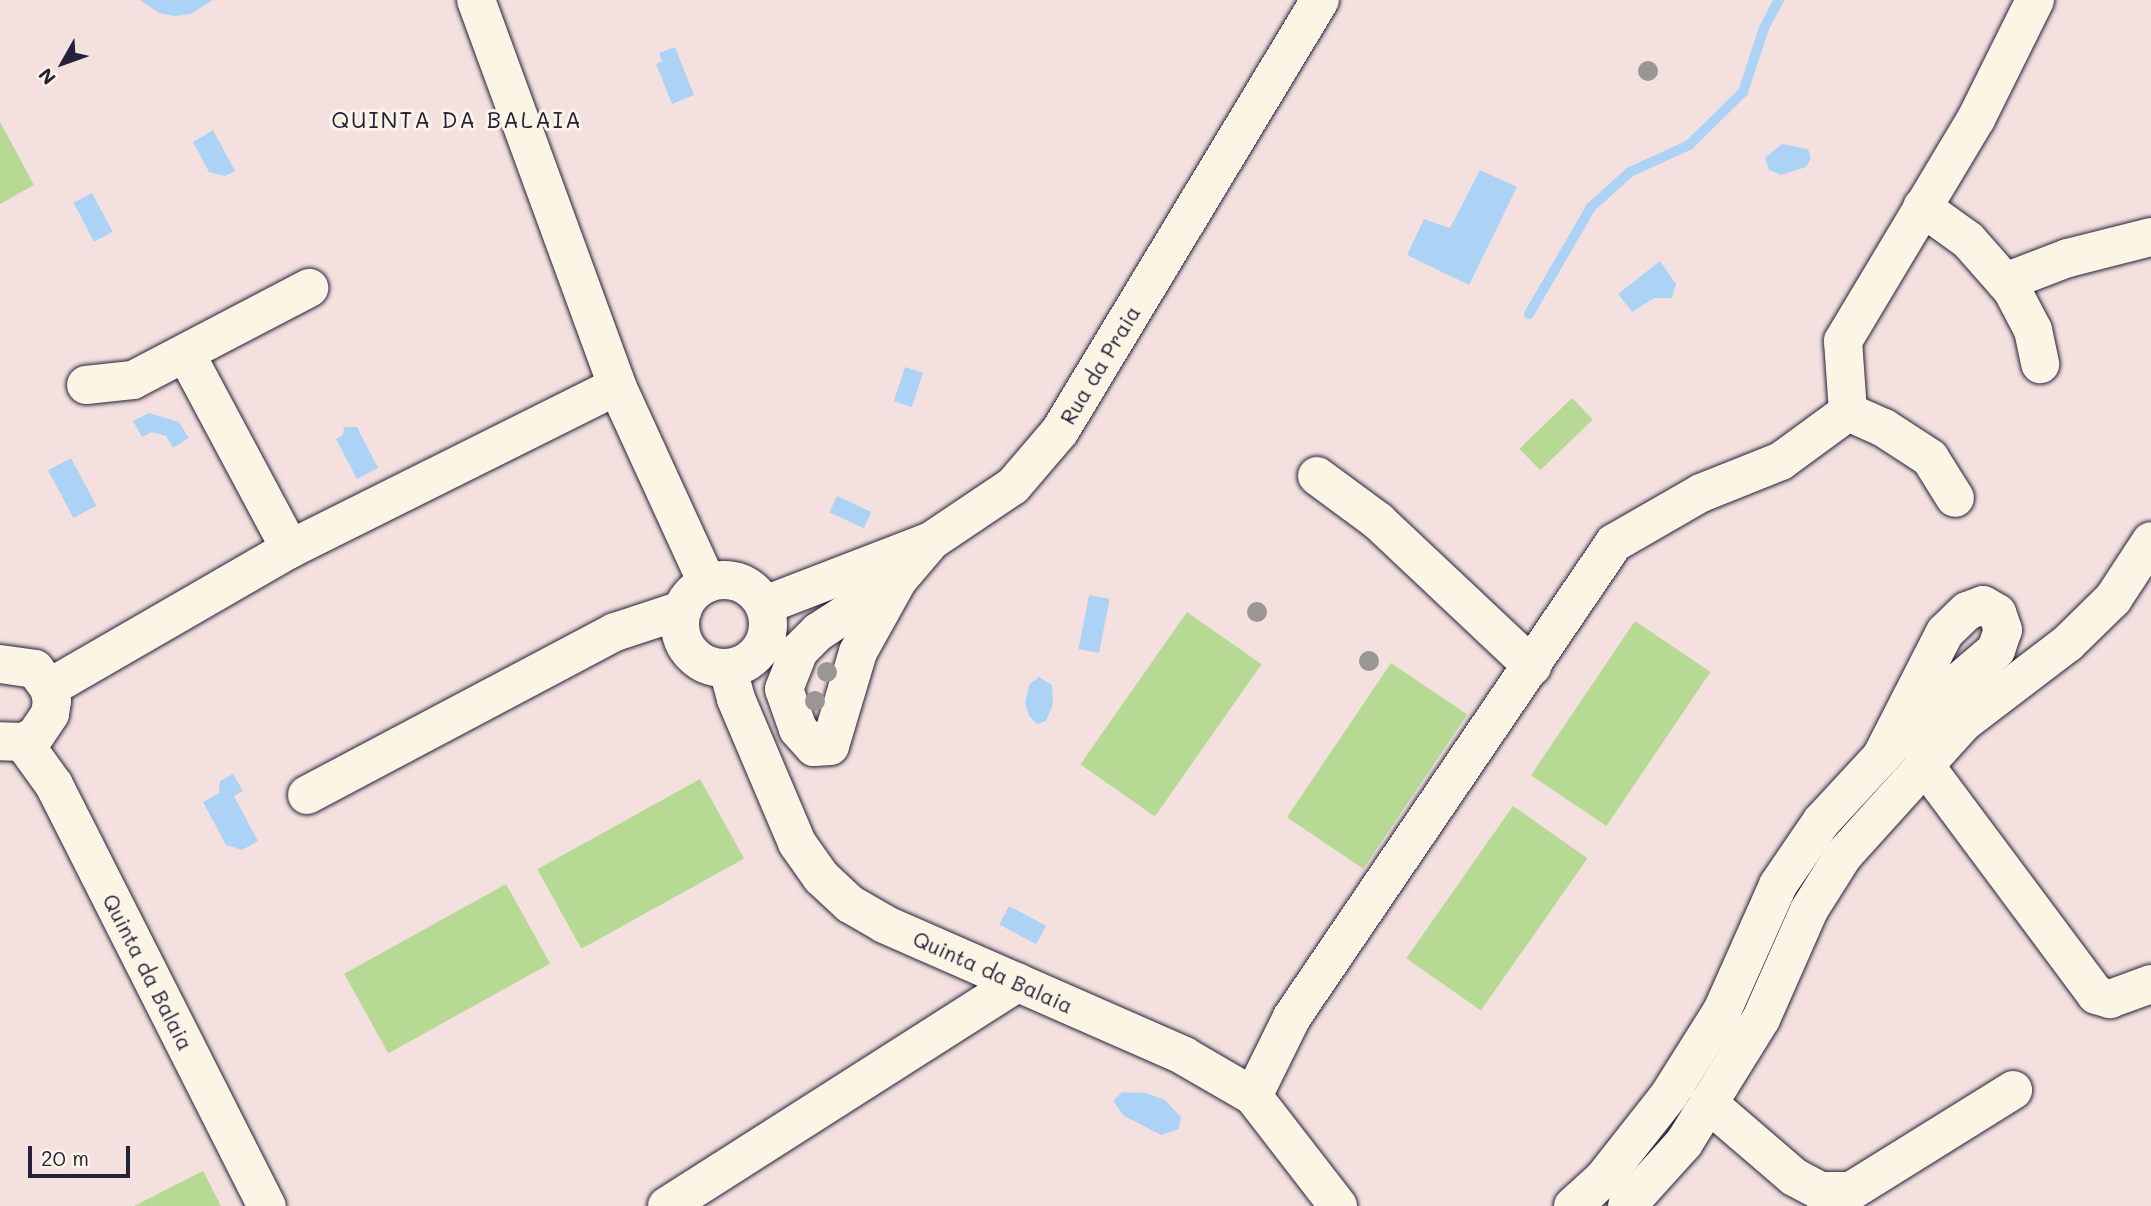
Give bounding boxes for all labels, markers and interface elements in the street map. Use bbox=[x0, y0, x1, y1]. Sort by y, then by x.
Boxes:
north arrow bbox=[28, 28, 98, 98]
text: N bbox=[32, 63, 61, 90]
district label: QUINTA DA BALAIA bbox=[333, 105, 581, 133]
street label: Rua da Praia bbox=[1055, 301, 1145, 429]
street label: Quinta da Balaia bbox=[98, 890, 198, 1054]
street label: Quinta da Balaia bbox=[909, 925, 1077, 1019]
scale bar bbox=[32, 1132, 133, 1176]
text: 20 m bbox=[41, 1144, 89, 1171]

